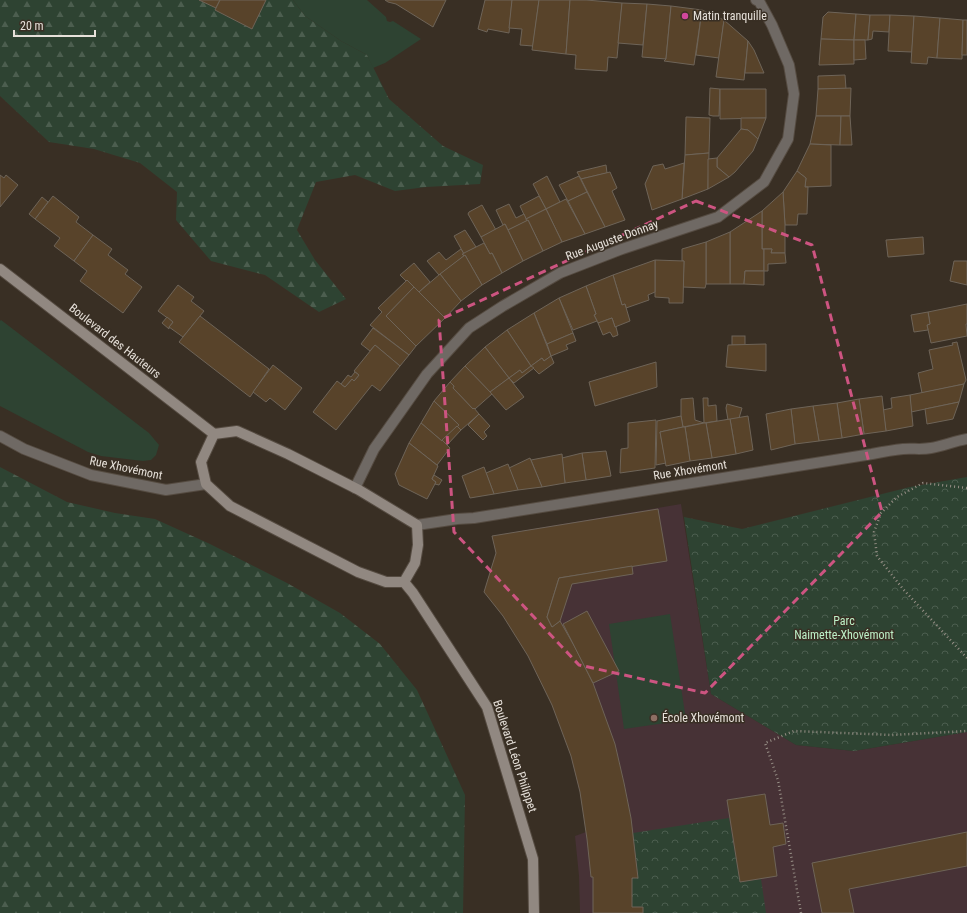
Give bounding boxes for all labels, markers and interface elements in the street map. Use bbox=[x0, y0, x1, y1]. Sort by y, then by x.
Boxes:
place label: Matin tranquille bbox=[693, 9, 767, 23]
marker: Matin tranquille bbox=[680, 11, 690, 21]
scale bar bbox=[14, 12, 95, 38]
text: 20 m bbox=[20, 19, 44, 33]
street label: Rue Auguste Donnay bbox=[564, 217, 660, 263]
street label: Boulevard des Hauteurs bbox=[66, 301, 164, 381]
street label: Rue Xhovémont bbox=[88, 453, 164, 483]
street label: Rue Xhovémont bbox=[652, 457, 728, 483]
park label: Parc Naimette-Xhovémont bbox=[794, 614, 894, 642]
street label: Boulevard Léon Philippet bbox=[490, 698, 540, 814]
place label: École Xhovémont bbox=[662, 710, 744, 725]
marker: École Xhovémont bbox=[649, 713, 659, 723]

